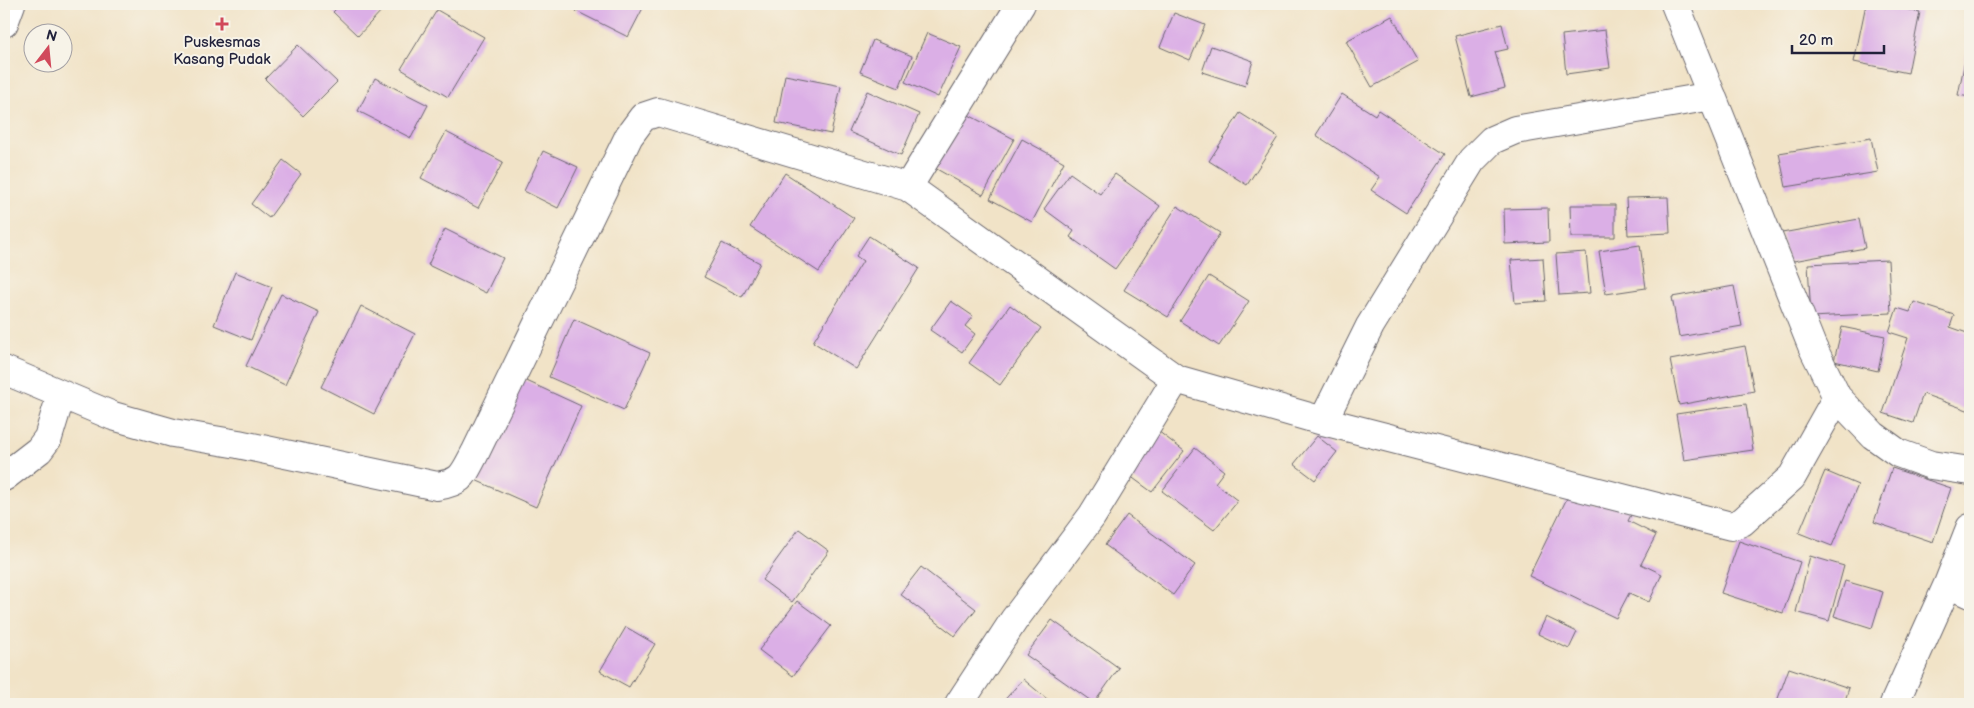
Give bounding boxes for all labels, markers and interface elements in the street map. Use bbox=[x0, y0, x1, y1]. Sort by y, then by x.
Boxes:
marker: Puskesmas Kasang Pudak bbox=[215, 17, 229, 31]
north arrow bbox=[22, 22, 72, 72]
scale bar bbox=[1792, 22, 1884, 54]
text: N bbox=[44, 26, 59, 46]
text: 20 m bbox=[1799, 31, 1833, 50]
place label: Puskesmas Kasang Pudak bbox=[173, 33, 271, 69]

